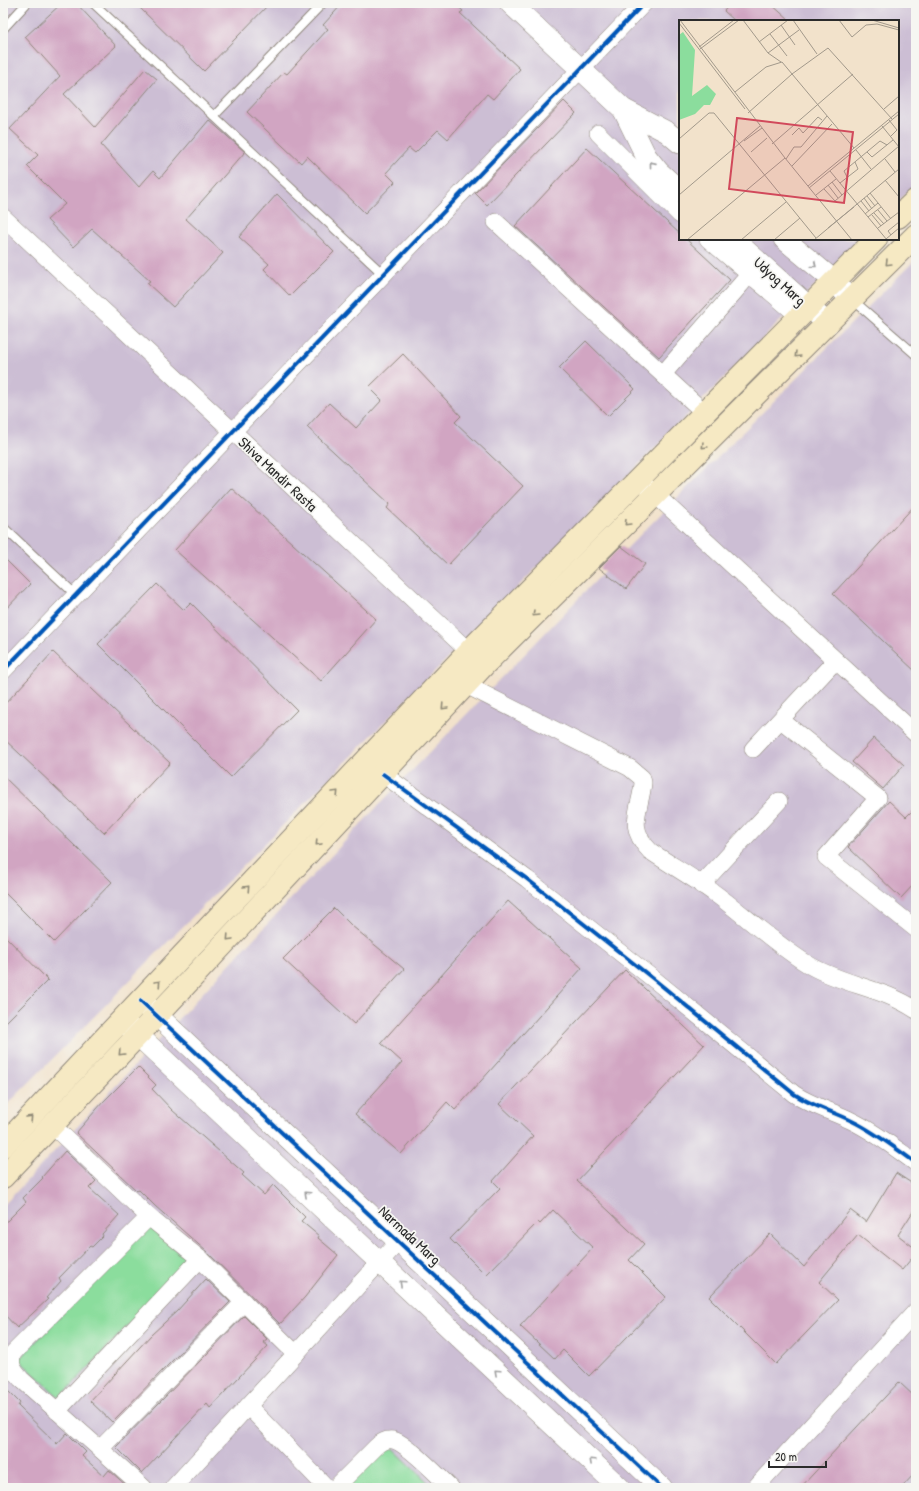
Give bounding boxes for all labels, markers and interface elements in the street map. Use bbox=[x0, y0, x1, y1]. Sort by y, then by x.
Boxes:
inset map bbox=[679, 20, 899, 240]
one-way arrow bbox=[650, 162, 657, 169]
street label: Udyog Marg bbox=[749, 252, 811, 310]
one-way arrow bbox=[885, 258, 893, 266]
one-way arrow bbox=[809, 260, 816, 267]
one-way arrow bbox=[794, 350, 801, 357]
street label: Shiva Mandir Rasta bbox=[234, 432, 322, 516]
one-way arrow bbox=[701, 441, 709, 449]
one-way arrow bbox=[624, 518, 632, 526]
one-way arrow bbox=[532, 609, 540, 617]
one-way arrow bbox=[442, 703, 449, 710]
one-way arrow bbox=[331, 790, 338, 798]
one-way arrow bbox=[315, 838, 323, 846]
one-way arrow bbox=[242, 885, 249, 893]
one-way arrow bbox=[227, 934, 234, 941]
one-way arrow bbox=[153, 980, 161, 988]
one-way arrow bbox=[118, 1048, 125, 1056]
one-way arrow bbox=[25, 1115, 33, 1123]
one-way arrow bbox=[304, 1192, 312, 1199]
street label: Narmada Marg bbox=[374, 1201, 446, 1270]
one-way arrow bbox=[399, 1281, 407, 1288]
one-way arrow bbox=[494, 1370, 502, 1377]
scale bar bbox=[769, 1443, 826, 1469]
text: 20 m bbox=[775, 1448, 797, 1465]
one-way arrow bbox=[589, 1459, 597, 1466]

